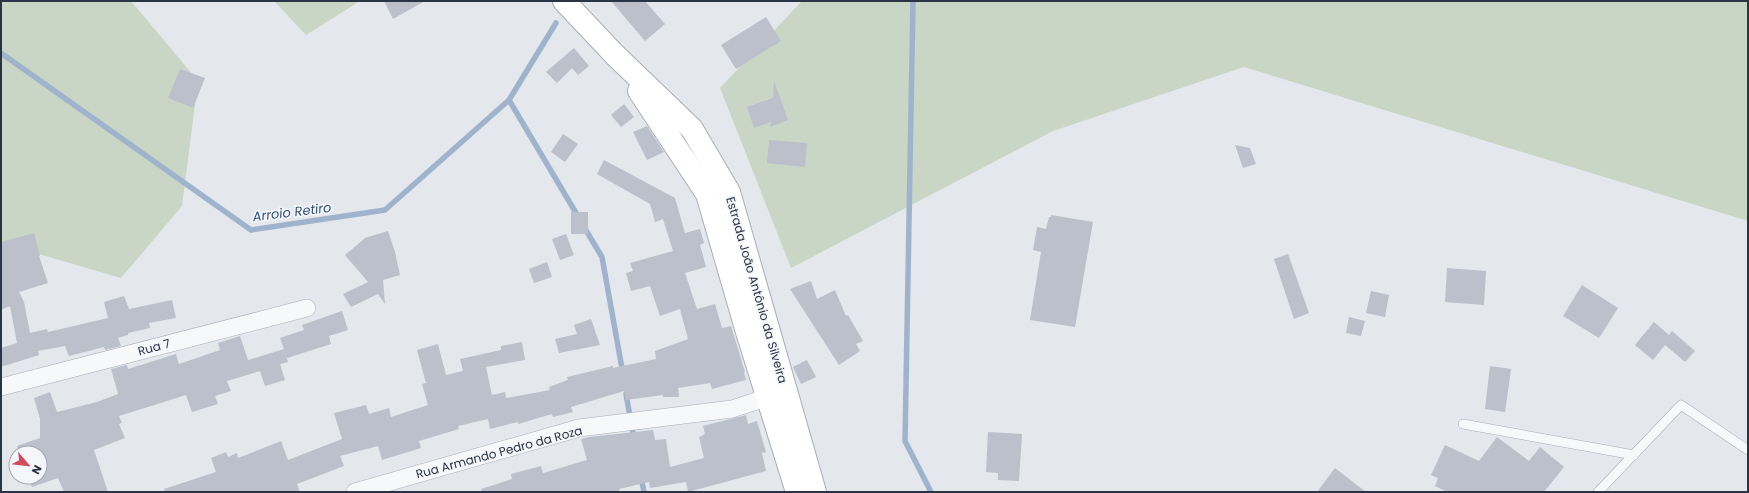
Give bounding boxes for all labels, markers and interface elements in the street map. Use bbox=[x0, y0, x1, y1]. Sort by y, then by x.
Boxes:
street label: Estrada João Antônio da Silveira bbox=[722, 195, 792, 385]
water label: Arroio Retiro bbox=[251, 198, 332, 226]
street label: Rua 7 bbox=[136, 334, 172, 359]
street label: Rua Armando Pedro da Roza bbox=[414, 422, 584, 482]
north arrow bbox=[8, 445, 48, 485]
text: N bbox=[28, 462, 46, 477]

